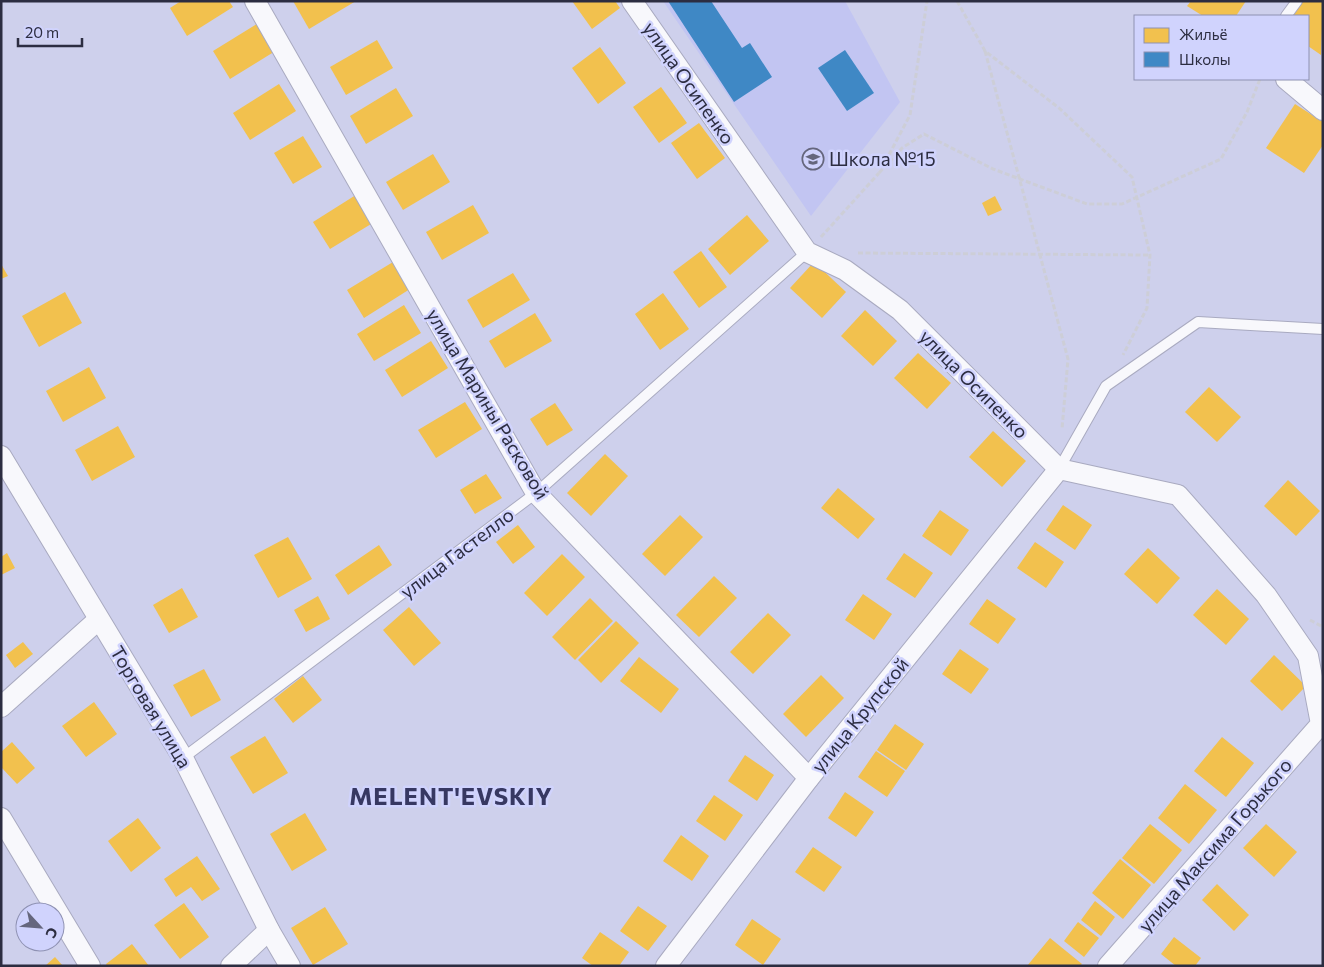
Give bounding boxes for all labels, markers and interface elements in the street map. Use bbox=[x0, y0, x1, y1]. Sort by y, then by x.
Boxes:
scale bar bbox=[18, 15, 81, 47]
legend bbox=[1134, 15, 1309, 80]
street label: улица Осипенко bbox=[639, 17, 740, 148]
text: 20 m bbox=[25, 23, 59, 41]
text: Жильё bbox=[1179, 25, 1227, 43]
text: Школы bbox=[1179, 50, 1231, 68]
school or university icon: Школа №15 bbox=[801, 147, 825, 171]
place label: Школа №15 bbox=[829, 147, 936, 170]
street label: улица Марины Расковой bbox=[422, 304, 554, 503]
street label: улица Осипенко bbox=[915, 325, 1033, 443]
street label: улица Гастелло bbox=[395, 502, 518, 603]
street label: Торговая улица bbox=[106, 642, 197, 772]
street label: улица Крупской bbox=[806, 653, 913, 777]
street label: улица Максима Горького bbox=[1133, 753, 1296, 936]
district label: MELENT'EVSKIY bbox=[349, 781, 553, 810]
north arrow bbox=[15, 902, 65, 952]
text: С bbox=[42, 925, 62, 941]

